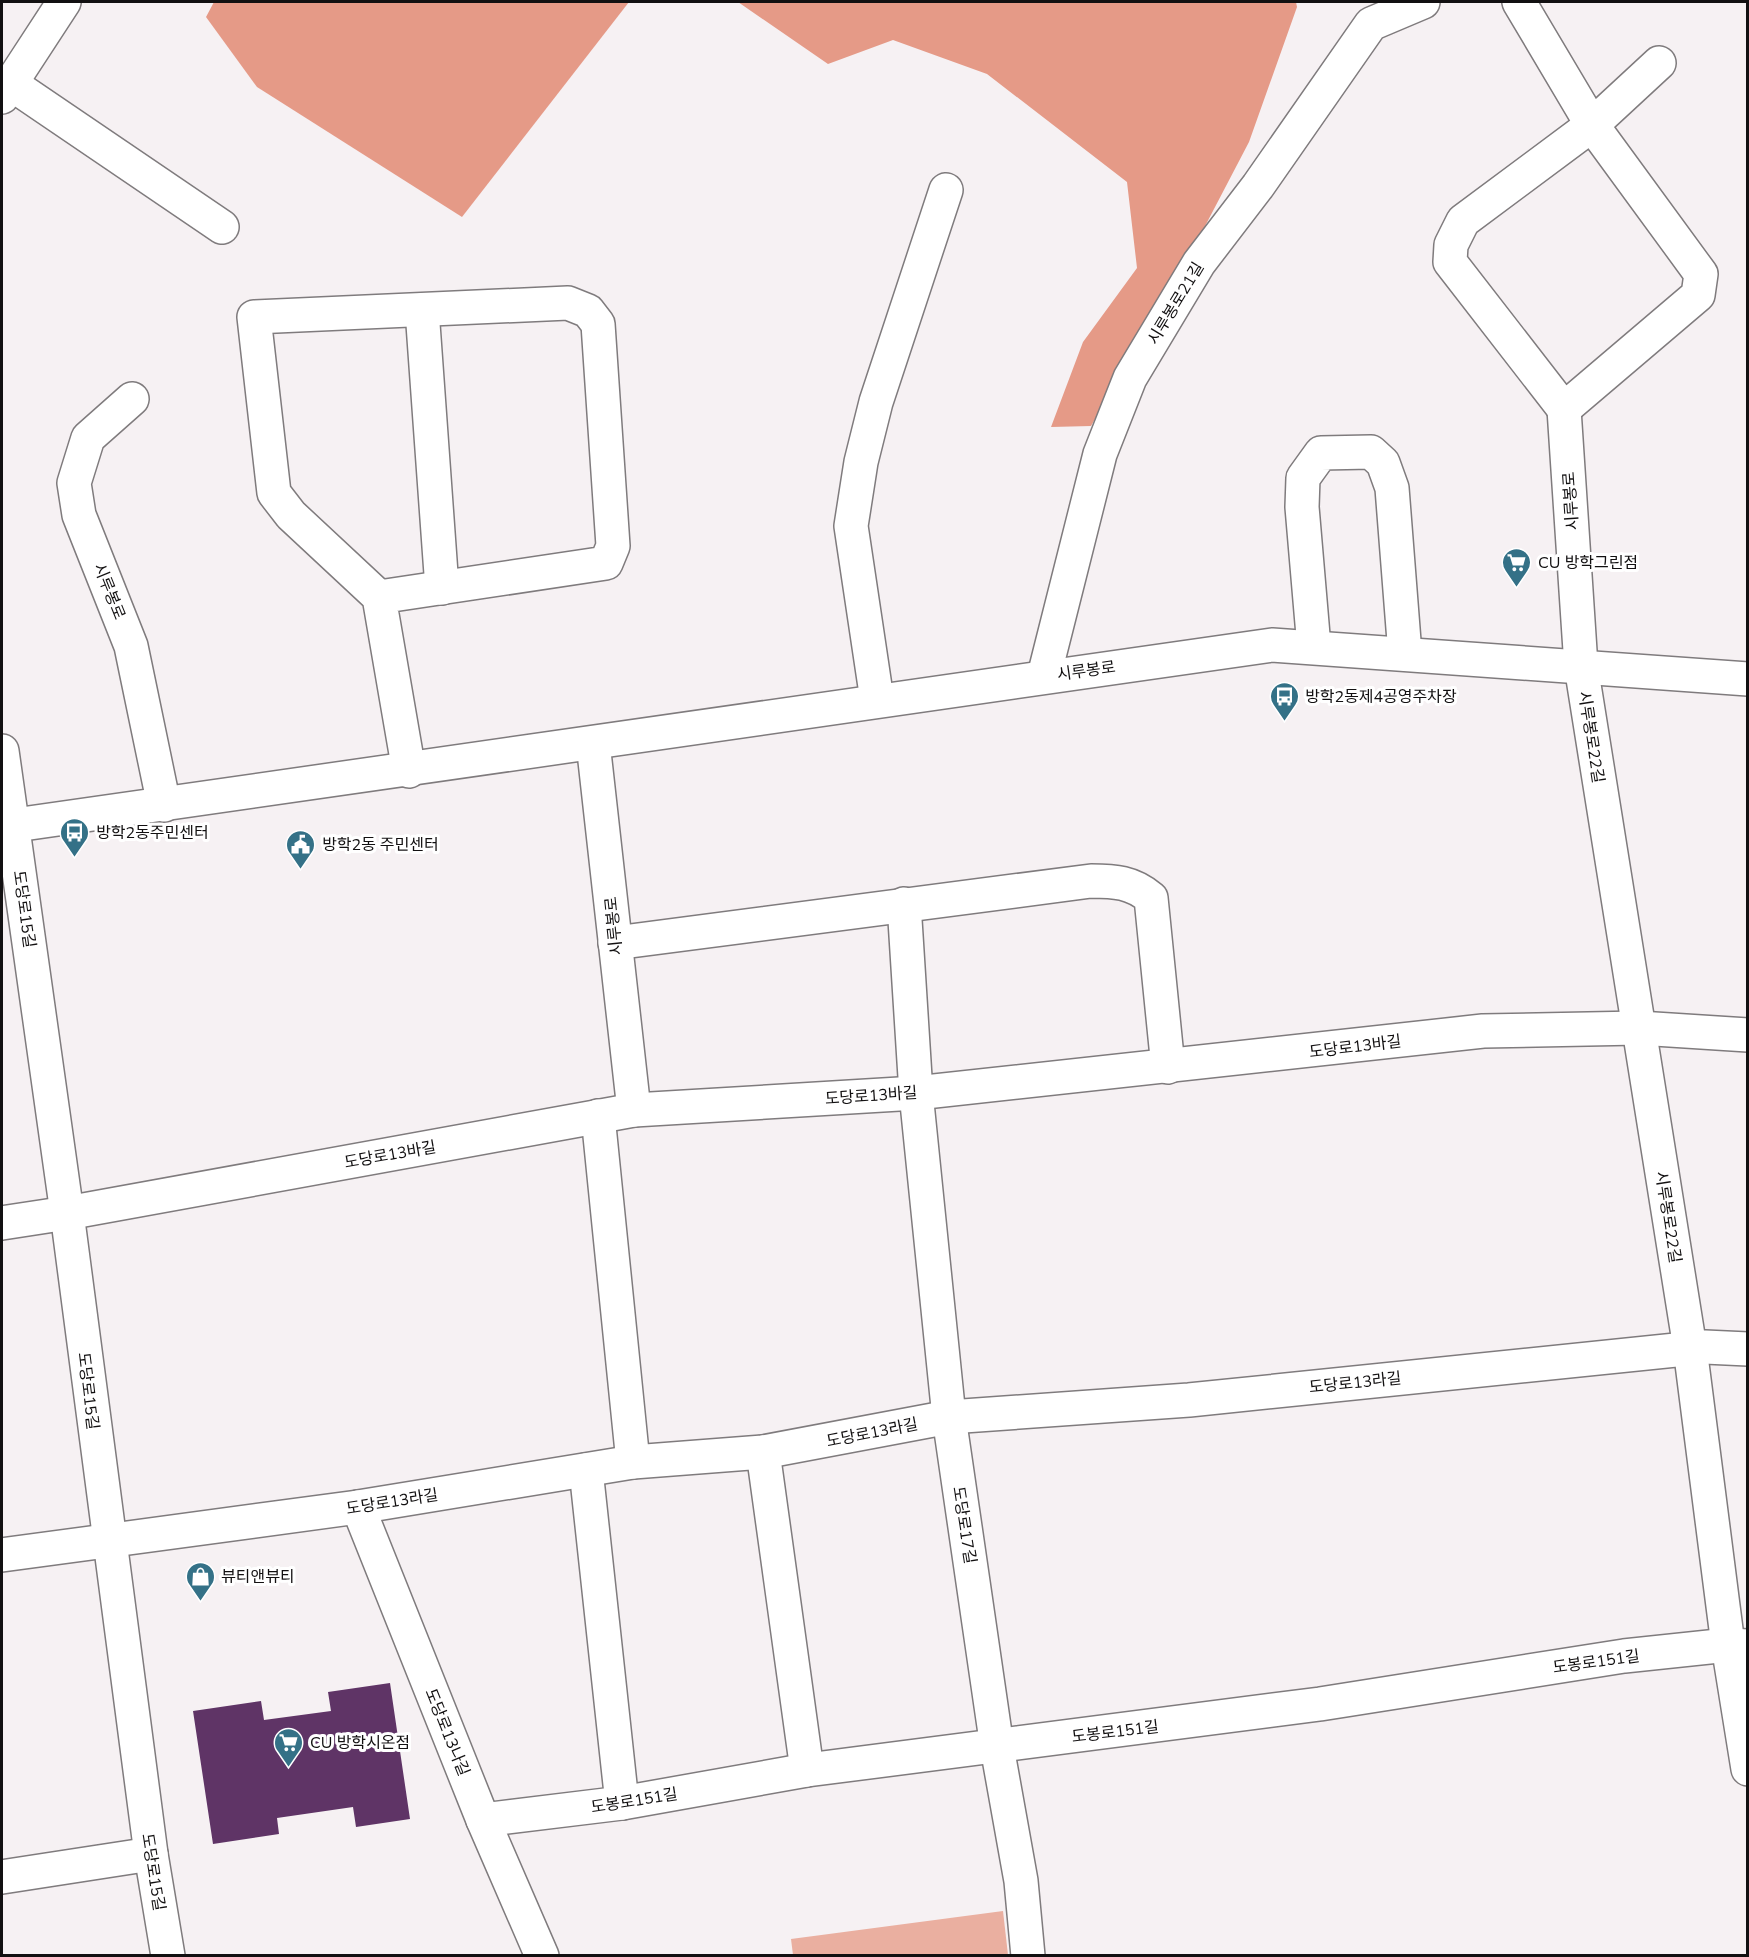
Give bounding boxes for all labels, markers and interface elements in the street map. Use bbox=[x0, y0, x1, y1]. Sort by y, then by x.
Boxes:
street label: 시루봉로21길 bbox=[1143, 258, 1209, 349]
street label: 시루봉로 bbox=[1558, 471, 1584, 531]
supermarket icon: CU 방학그린점 bbox=[1501, 546, 1533, 588]
place label: CU 방학그린점 bbox=[1538, 552, 1638, 574]
street label: 시루봉로 bbox=[88, 560, 130, 623]
street label: 시루봉로 bbox=[1055, 656, 1117, 686]
bus stop icon: 방학2동제4공영주차장 bbox=[1268, 680, 1300, 722]
place label: 방학2동제4공영주차장 bbox=[1305, 686, 1457, 708]
street label: 시루봉로22길 bbox=[1573, 690, 1609, 785]
bus stop icon: 방학2동주민센터 bbox=[59, 816, 91, 858]
place label: 방학2동주민센터 bbox=[96, 822, 209, 844]
public building icon: 방학2동 주민센터 bbox=[285, 828, 317, 870]
place label: 방학2동 주민센터 bbox=[322, 834, 439, 856]
street label: 도당로15길 bbox=[8, 869, 40, 949]
street label: 시루봉로 bbox=[600, 895, 628, 956]
street label: 도당로13바길 bbox=[1308, 1030, 1403, 1064]
street label: 도당로13바길 bbox=[824, 1082, 918, 1110]
street label: 도당로13바길 bbox=[343, 1136, 438, 1174]
street label: 시루봉로22길 bbox=[1650, 1170, 1686, 1265]
street label: 도당로15길 bbox=[72, 1351, 104, 1431]
street label: 도당로13라길 bbox=[1308, 1367, 1402, 1399]
street label: 도당로13라길 bbox=[825, 1413, 920, 1453]
street label: 도당로13라길 bbox=[345, 1484, 440, 1520]
street label: 도당로17길 bbox=[947, 1485, 981, 1565]
shop icon: 뷰티앤뷰티 bbox=[184, 1560, 216, 1602]
place label: 뷰티앤뷰티 bbox=[221, 1566, 295, 1588]
street label: 도봉로151길 bbox=[1551, 1645, 1641, 1679]
street label: 도당로13나길 bbox=[419, 1685, 475, 1780]
street label: 도봉로151길 bbox=[1070, 1716, 1160, 1748]
supermarket icon: CU 방학시온점 bbox=[273, 1726, 305, 1768]
place label: CU 방학시온점 bbox=[310, 1732, 410, 1754]
street label: 도봉로151길 bbox=[589, 1783, 679, 1819]
street label: 도당로15길 bbox=[136, 1832, 170, 1912]

